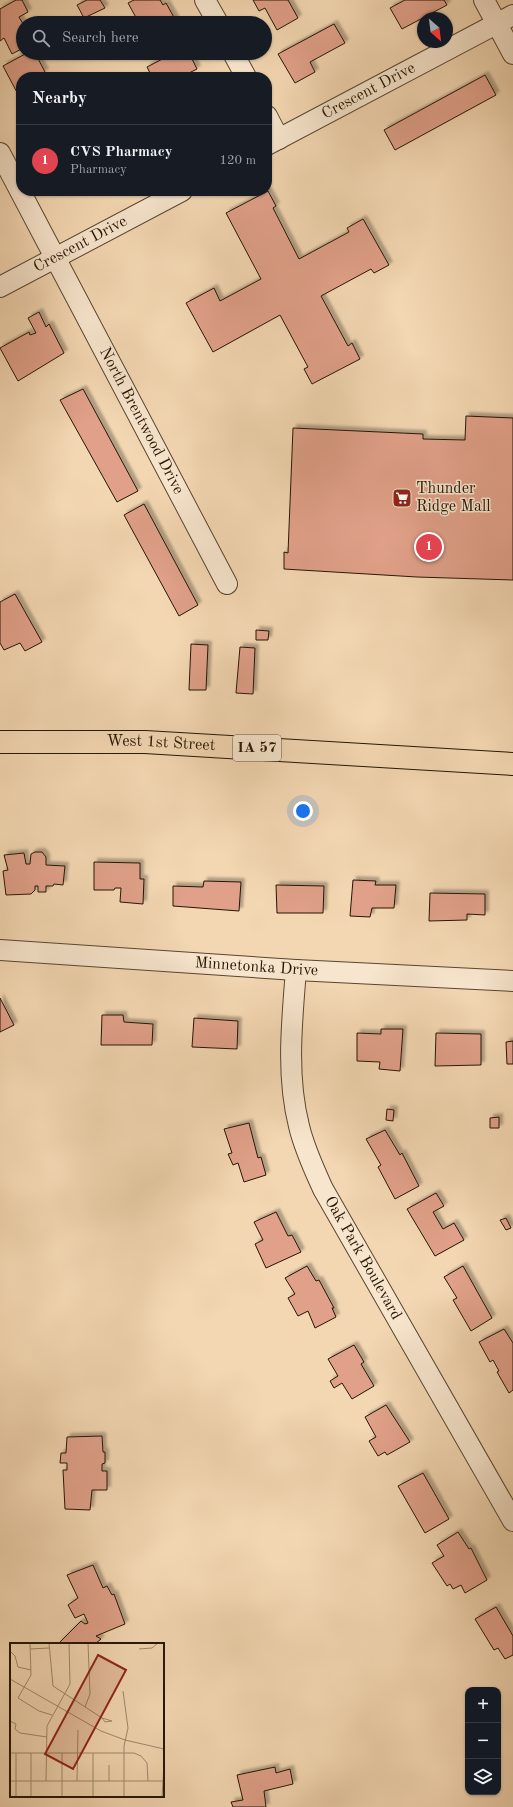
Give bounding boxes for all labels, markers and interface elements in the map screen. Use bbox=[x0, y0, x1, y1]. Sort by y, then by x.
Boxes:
north arrow bbox=[417, 12, 453, 48]
search box bbox=[16, 16, 272, 60]
icon: search bbox=[30, 27, 52, 49]
text: Search here bbox=[62, 31, 139, 46]
street label: Crescent Drive bbox=[319, 60, 418, 122]
text: Nearby bbox=[32, 90, 87, 107]
text: CVS Pharmacy bbox=[70, 145, 173, 160]
text: 1 bbox=[41, 154, 49, 167]
text: 120 m bbox=[219, 154, 256, 167]
text: Pharmacy bbox=[70, 163, 127, 176]
street label: Crescent Drive bbox=[31, 213, 130, 276]
street label: North Brentwood Drive bbox=[96, 345, 186, 497]
place label: Thunder Ridge Mall bbox=[416, 481, 491, 515]
supermarket icon: Thunder Ridge Mall bbox=[391, 487, 413, 509]
pin: 1 bbox=[416, 532, 442, 562]
street label: West 1st Street bbox=[107, 734, 216, 754]
road number: IA 57 bbox=[233, 735, 281, 761]
your location bbox=[293, 801, 313, 821]
street label: Minnetonka Drive bbox=[194, 955, 319, 979]
street label: Oak Park Boulevard bbox=[321, 1194, 404, 1323]
inset map bbox=[10, 1643, 164, 1797]
map controls bbox=[465, 1687, 501, 1795]
button: + bbox=[465, 1687, 501, 1723]
button: − bbox=[465, 1723, 501, 1759]
button: layers bbox=[465, 1759, 501, 1795]

